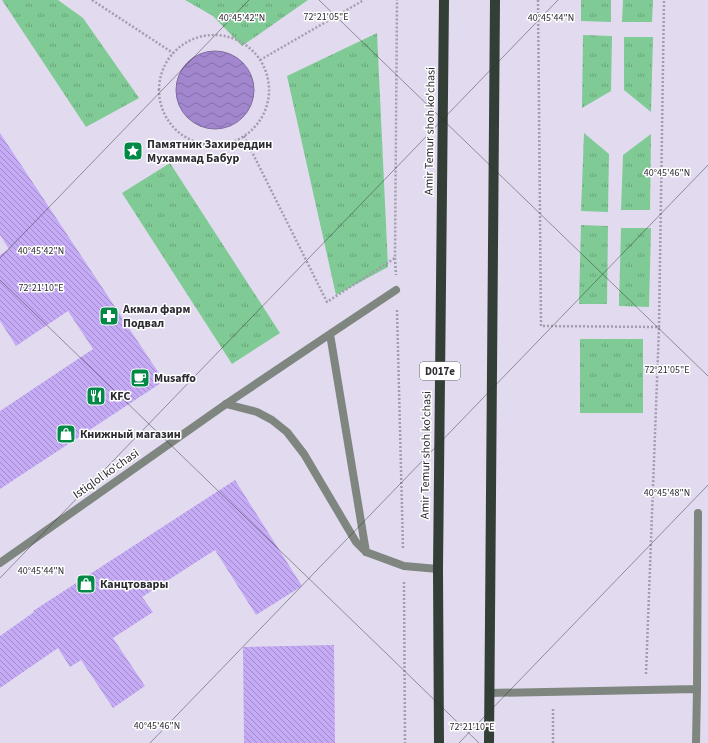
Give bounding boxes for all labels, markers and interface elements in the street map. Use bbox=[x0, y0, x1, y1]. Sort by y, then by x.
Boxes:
text: 72°21'05"E bbox=[303, 10, 349, 24]
text: 40°45'42"N bbox=[219, 11, 265, 25]
text: 40°45'44"N bbox=[528, 11, 574, 25]
street label: Amir Temur shoh ko'chasi bbox=[420, 67, 440, 195]
place label: Памятник Захиреддин Мухаммад Бабур bbox=[147, 136, 272, 167]
place icon: Памятник Захиреддин Мухаммад Бабур bbox=[122, 140, 144, 162]
text: 40°45'46"N bbox=[644, 166, 690, 180]
text: 40°45'42"N bbox=[18, 244, 64, 258]
text: 72°21'10"E bbox=[18, 281, 64, 295]
place label: Акмал фарм Подвал bbox=[122, 301, 190, 332]
pharmacy icon: Акмал фарм Подвал bbox=[98, 305, 120, 327]
road number: D017e bbox=[420, 362, 460, 380]
text: 72°21'05"E bbox=[644, 363, 690, 377]
cafe icon: Musaffo bbox=[129, 367, 151, 389]
place label: Musaffo bbox=[154, 370, 196, 387]
restaurant icon: KFC bbox=[85, 385, 107, 407]
place label: KFC bbox=[110, 388, 131, 405]
street label: Amir Temur shoh ko'chasi bbox=[416, 391, 436, 519]
shop icon: Книжный магазин bbox=[55, 423, 77, 445]
place label: Книжный магазин bbox=[80, 426, 181, 443]
street label: Istiqlol ko'chasi bbox=[70, 445, 143, 503]
text: 40°45'48"N bbox=[644, 486, 690, 500]
text: 40°45'44"N bbox=[18, 564, 64, 578]
shop icon: Канцтовары bbox=[75, 573, 97, 595]
place label: Канцтовары bbox=[100, 576, 168, 593]
text: 40°45'46"N bbox=[134, 719, 180, 733]
text: 72°21'10"E bbox=[449, 720, 495, 734]

